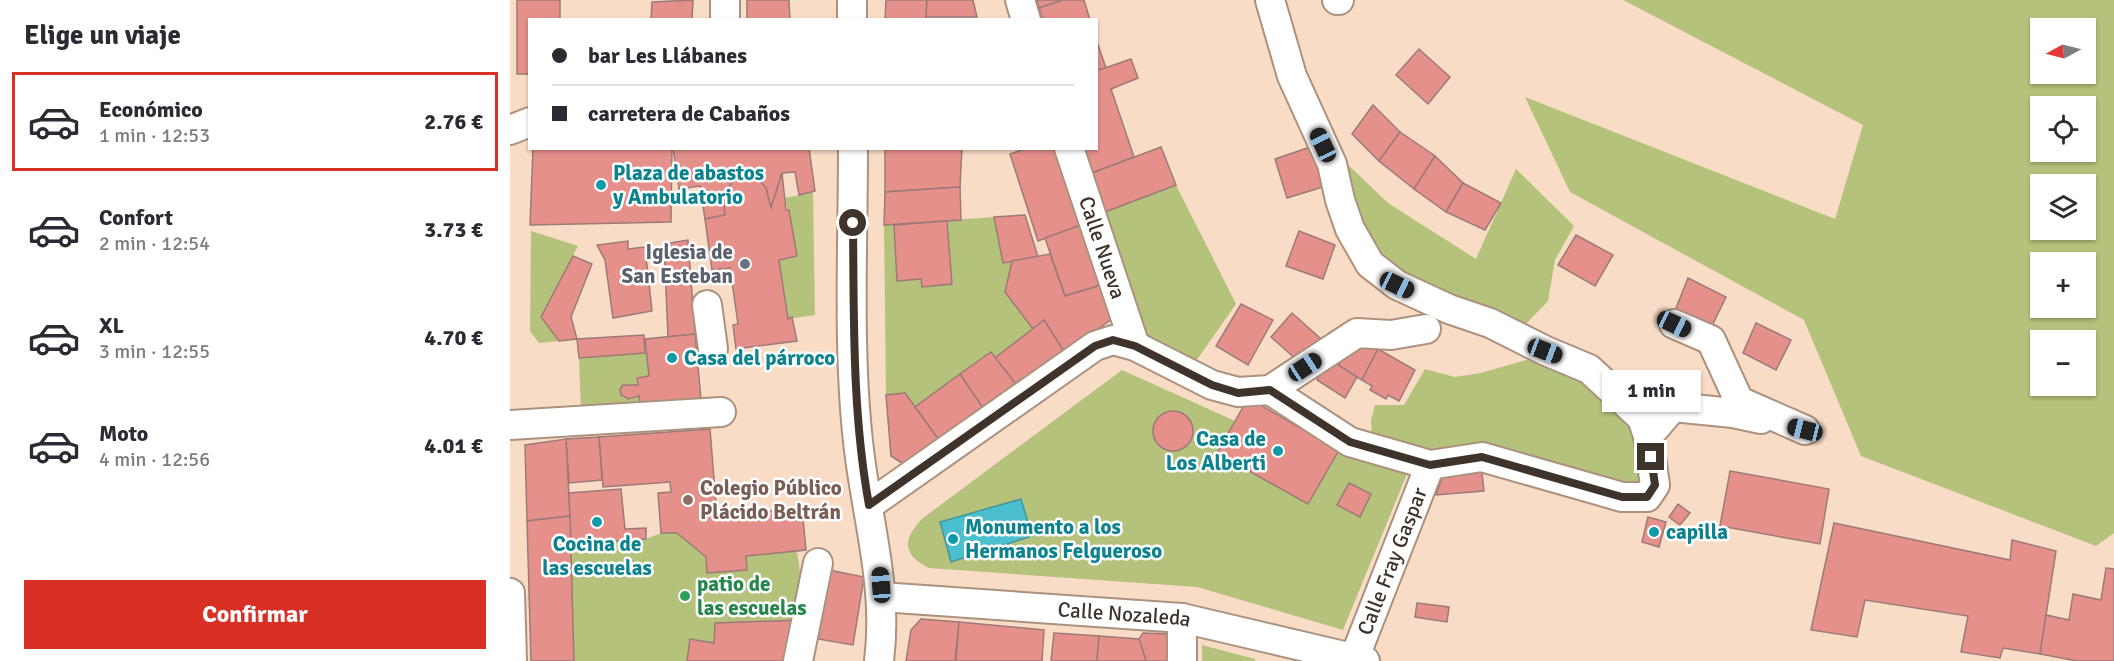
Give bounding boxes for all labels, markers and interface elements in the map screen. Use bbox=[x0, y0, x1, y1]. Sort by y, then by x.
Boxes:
north arrow bbox=[2030, 18, 2096, 84]
map controls bbox=[2030, 18, 2096, 396]
text: Elige un viaje bbox=[24, 19, 181, 52]
text: bar Les Llábanes bbox=[588, 42, 747, 69]
icon: car bbox=[27, 95, 81, 149]
text: Económico bbox=[99, 96, 203, 123]
button: locate bbox=[2030, 96, 2096, 162]
text: carretera de Cabaños bbox=[588, 100, 790, 127]
text: 2.76 € bbox=[424, 108, 483, 135]
text: 1 min · 12:53 bbox=[99, 123, 210, 148]
car bbox=[1307, 125, 1339, 165]
place label: Plaza de abastos y Ambulatorio bbox=[612, 160, 764, 210]
button: layers bbox=[2030, 174, 2096, 240]
marker: Plaza de abastos y Ambulatorio bbox=[594, 178, 608, 192]
street label: Calle Nueva bbox=[1073, 193, 1131, 302]
icon: car bbox=[27, 203, 81, 257]
text: Confort bbox=[99, 204, 173, 231]
route start bbox=[839, 209, 866, 236]
text: 3.73 € bbox=[424, 216, 483, 243]
text: 2 min · 12:54 bbox=[99, 231, 210, 256]
place label: Iglesia de San Esteban bbox=[621, 239, 733, 289]
button: + bbox=[2030, 252, 2096, 318]
marker: Iglesia de San Esteban bbox=[738, 257, 752, 271]
car bbox=[1377, 269, 1417, 301]
car bbox=[1654, 308, 1694, 340]
icon: car bbox=[27, 311, 81, 365]
text: XL bbox=[99, 312, 124, 339]
text: 4.70 € bbox=[424, 324, 483, 351]
button: − bbox=[2030, 330, 2096, 396]
car bbox=[1525, 336, 1565, 366]
text: 3 min · 12:55 bbox=[99, 339, 210, 364]
place label: Casa del párroco bbox=[684, 345, 835, 371]
car bbox=[1285, 350, 1325, 384]
marker: Casa del párroco bbox=[665, 351, 679, 365]
callout: 1 min bbox=[1602, 370, 1700, 412]
text: 1 min bbox=[1627, 378, 1676, 403]
car bbox=[1785, 417, 1825, 443]
icon: car bbox=[27, 419, 81, 473]
text: Moto bbox=[99, 420, 148, 447]
place label: Casa de Los Alberti bbox=[1166, 426, 1266, 476]
text: 4.01 € bbox=[424, 432, 483, 459]
route end bbox=[1637, 443, 1664, 470]
marker: Casa de Los Alberti bbox=[1271, 444, 1285, 458]
text: 4 min · 12:56 bbox=[99, 447, 210, 472]
place label: Colegio Público Plácido Beltrán bbox=[700, 475, 842, 525]
street label: Calle Fray Gaspar bbox=[1352, 484, 1433, 639]
marker: Colegio Público Plácido Beltrán bbox=[681, 493, 695, 507]
place label: Monumento a los Hermanos Felgueroso bbox=[965, 514, 1162, 564]
marker: Cocina de las escuelas bbox=[590, 515, 604, 529]
place label: capilla bbox=[1666, 519, 1728, 545]
marker: capilla bbox=[1647, 525, 1661, 539]
place label: Cocina de las escuelas bbox=[542, 531, 652, 581]
marker: Monumento a los Hermanos Felgueroso bbox=[946, 532, 960, 546]
car bbox=[871, 566, 891, 604]
place label: patio de las escuelas bbox=[697, 571, 807, 621]
button: Confirmar bbox=[24, 580, 486, 649]
marker: patio de las escuelas bbox=[678, 589, 692, 603]
street label: Calle Nozaleda bbox=[1057, 596, 1194, 633]

